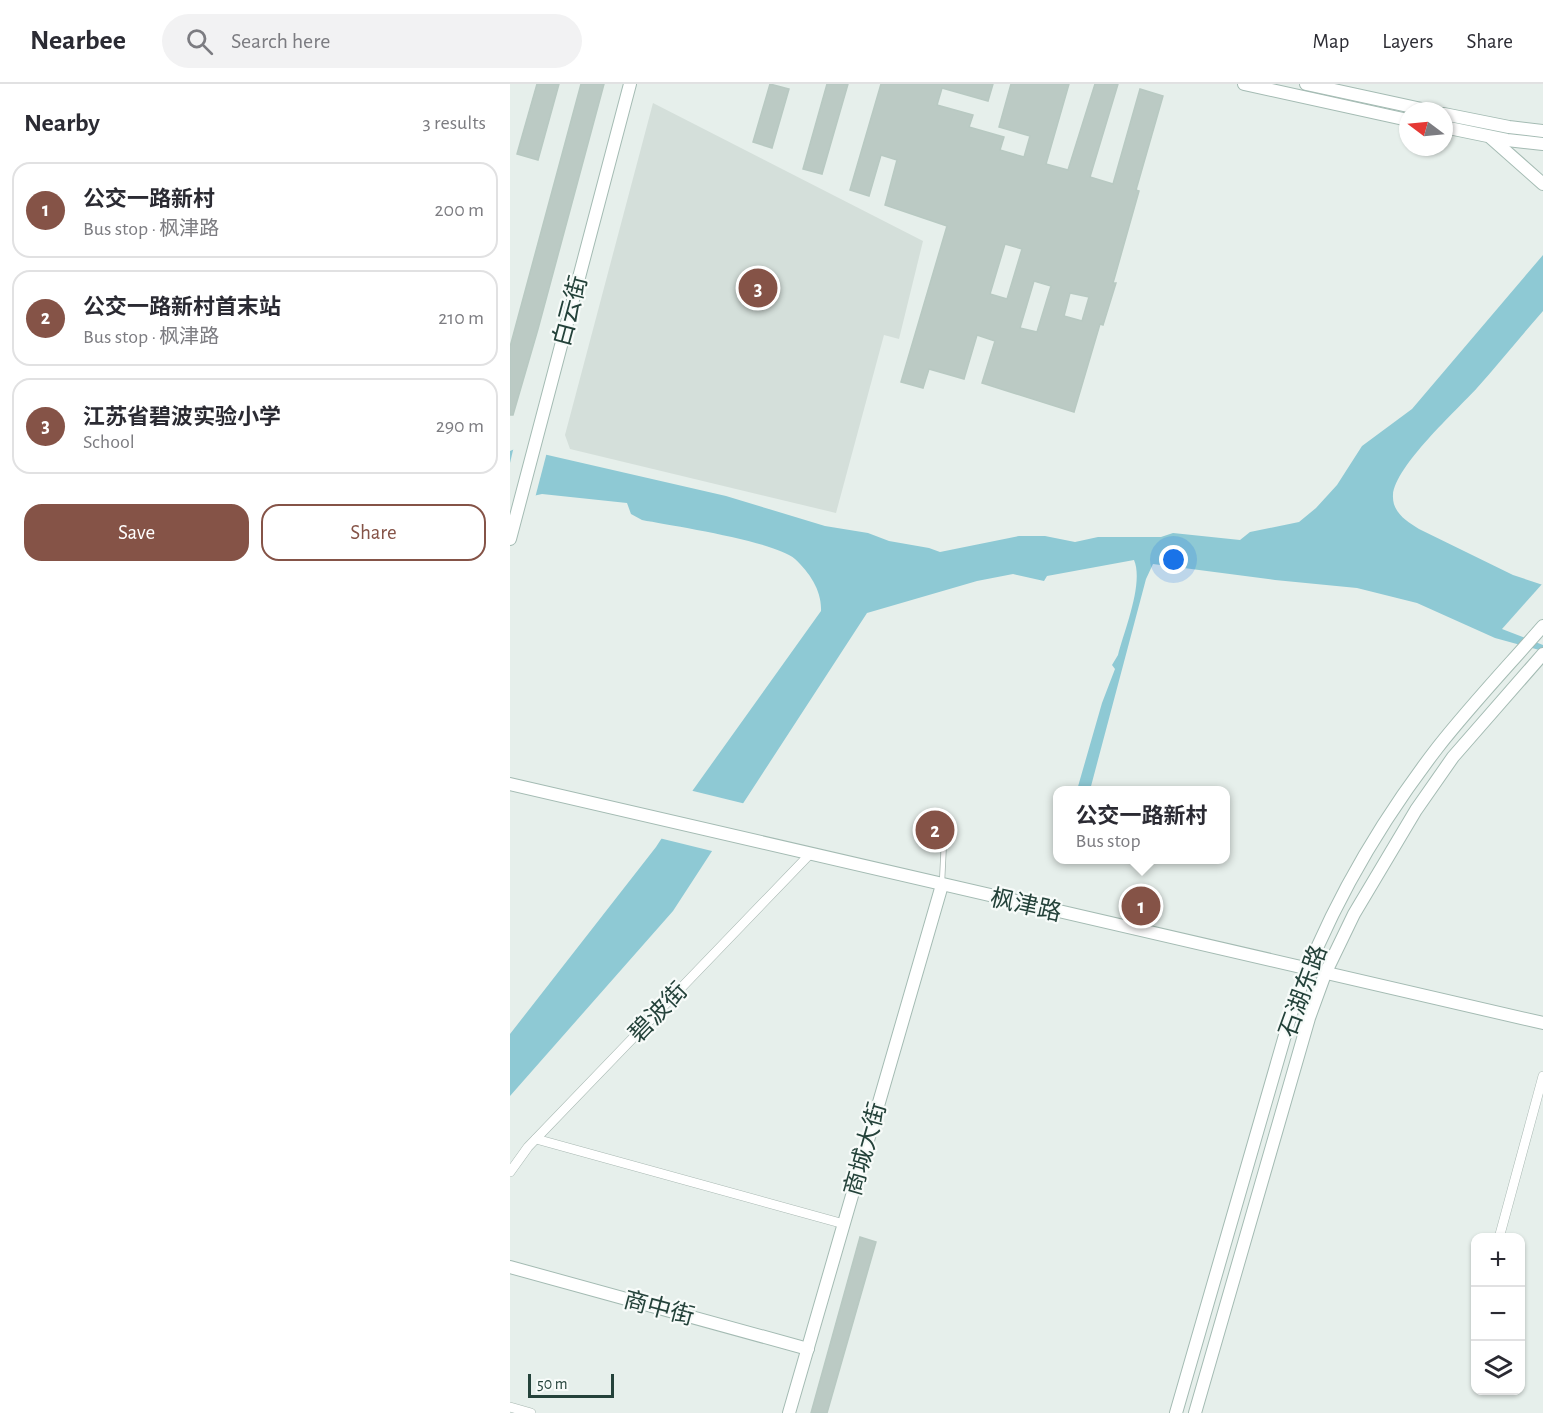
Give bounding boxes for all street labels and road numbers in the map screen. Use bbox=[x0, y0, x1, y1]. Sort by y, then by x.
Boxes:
street label: 白云街 bbox=[548, 273, 592, 349]
street label: 枫津路 bbox=[988, 884, 1064, 926]
street label: 石湖东路 bbox=[1274, 941, 1332, 1041]
street label: 碧波街 bbox=[624, 977, 692, 1047]
street label: 商城大街 bbox=[839, 1099, 891, 1199]
street label: 商中街 bbox=[621, 1286, 697, 1330]

